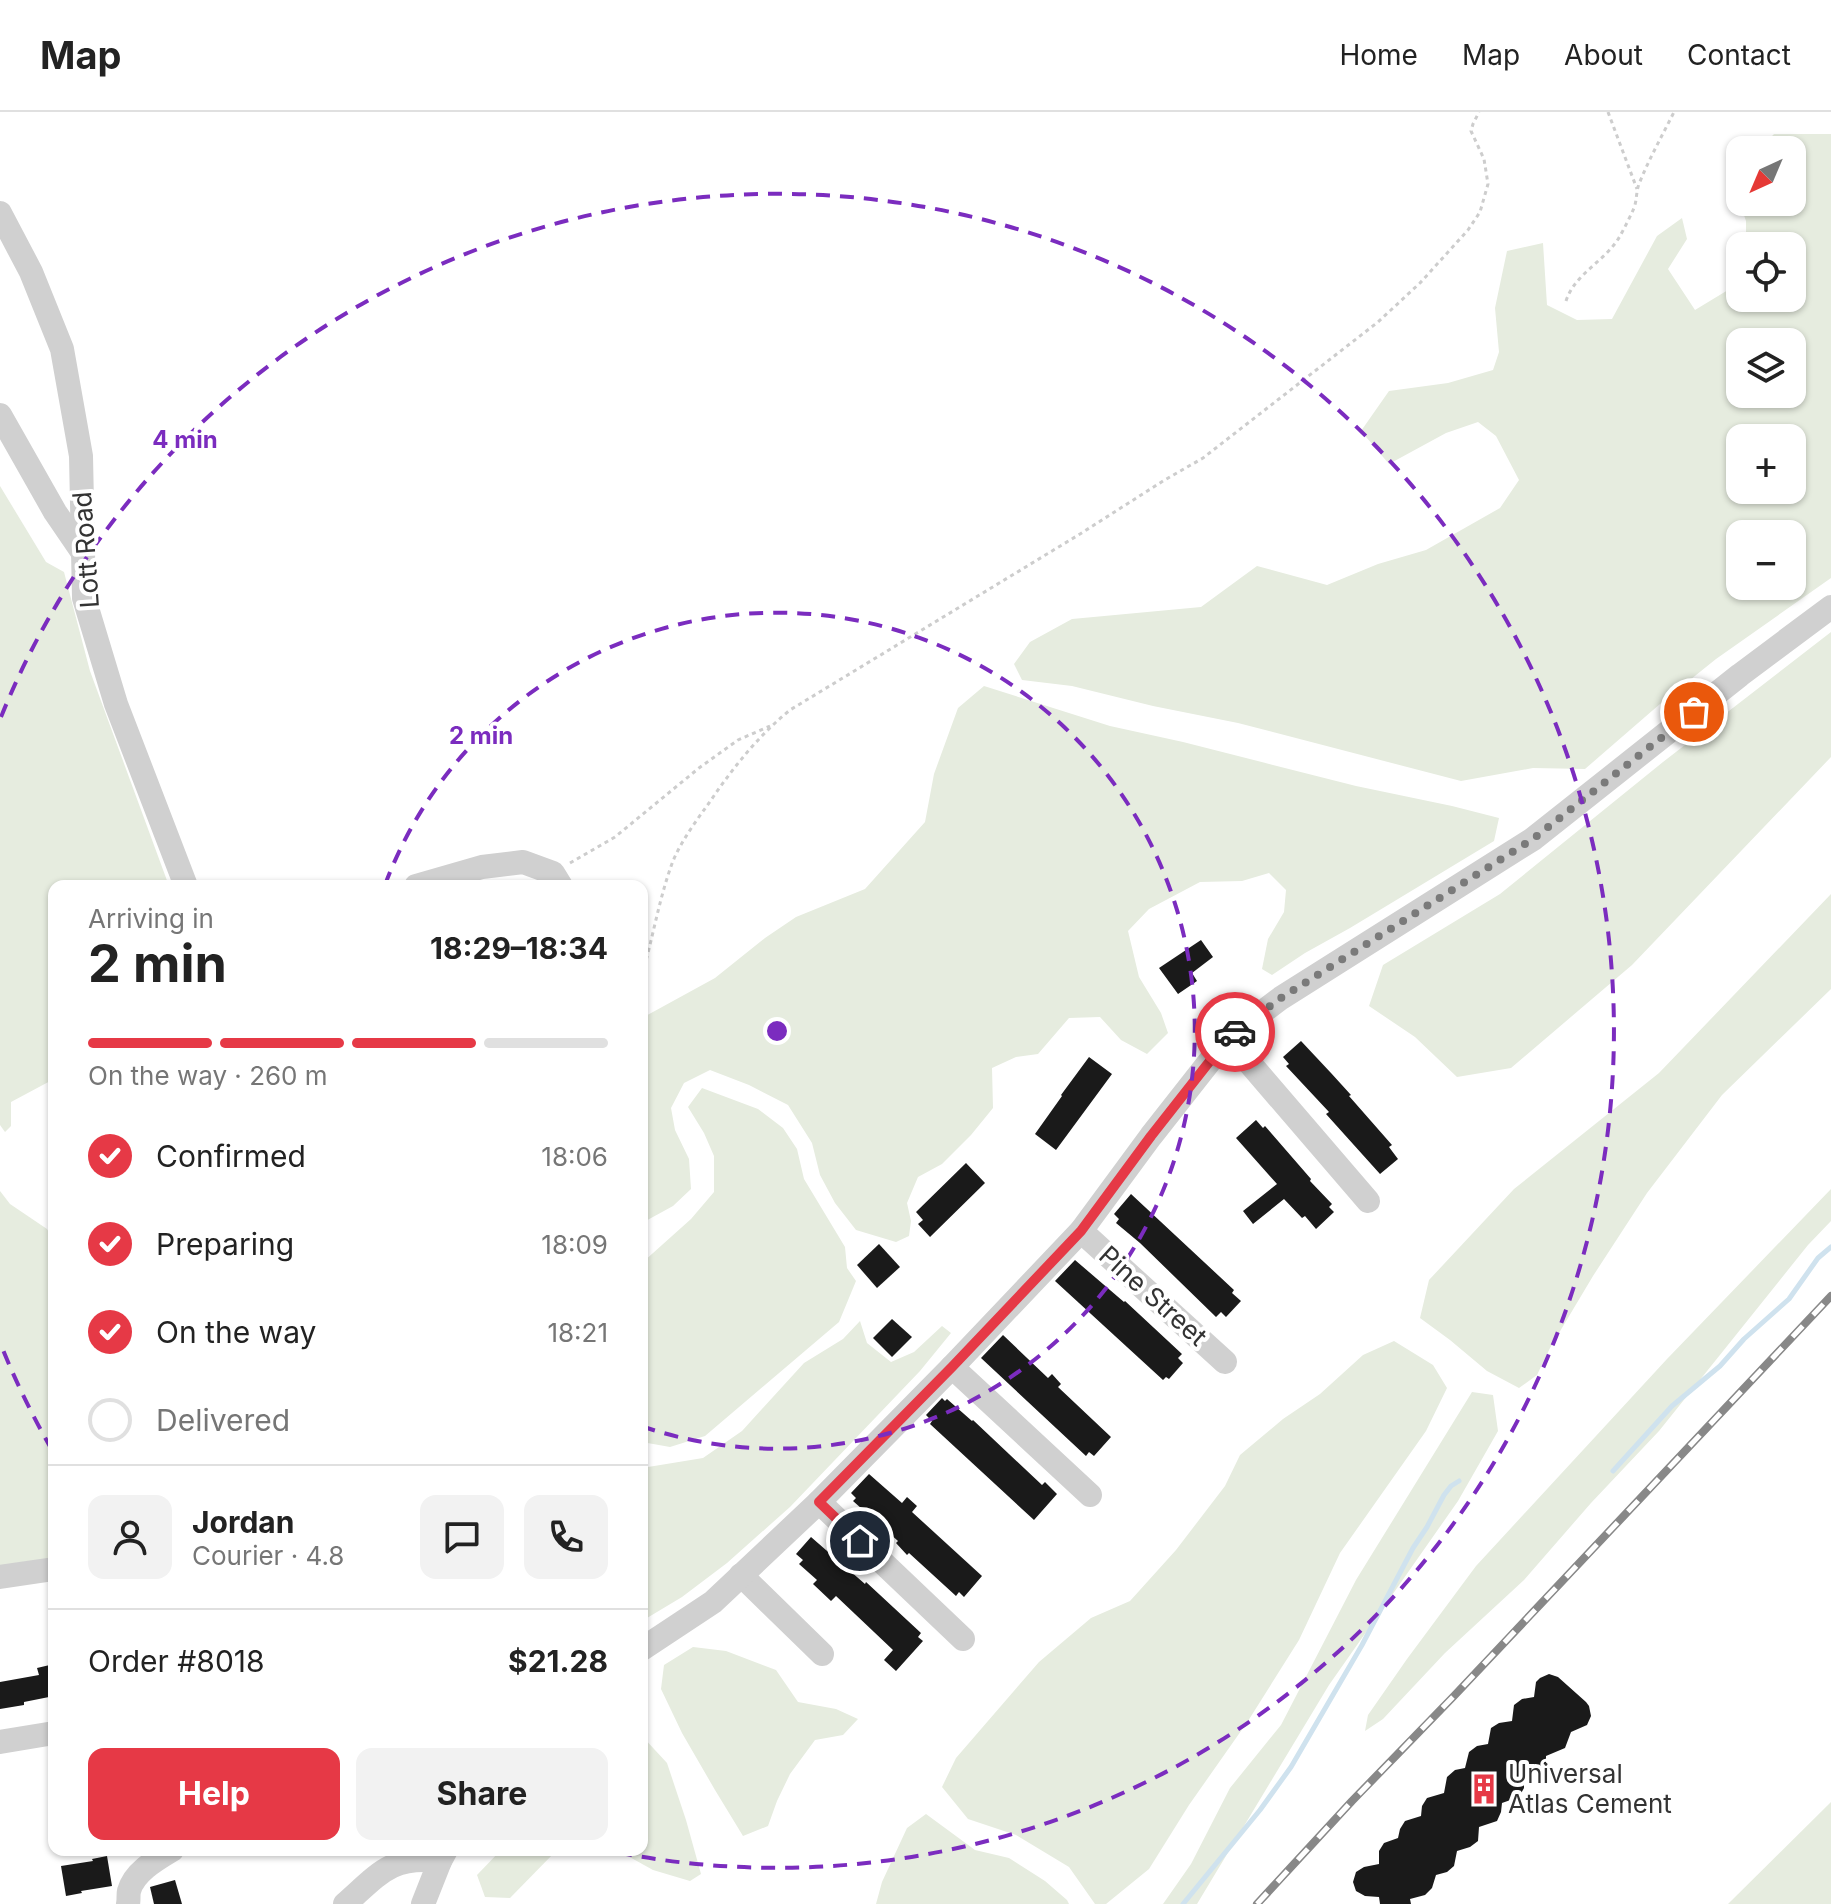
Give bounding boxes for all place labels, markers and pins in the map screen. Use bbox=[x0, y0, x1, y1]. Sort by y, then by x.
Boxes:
pin bbox=[1660, 678, 1728, 746]
centre of rings bbox=[763, 1017, 791, 1045]
pin bbox=[826, 1507, 894, 1575]
place label: Universal Atlas Cement bbox=[1508, 1758, 1672, 1819]
building icon: Universal Atlas Cement bbox=[1467, 1772, 1501, 1806]

